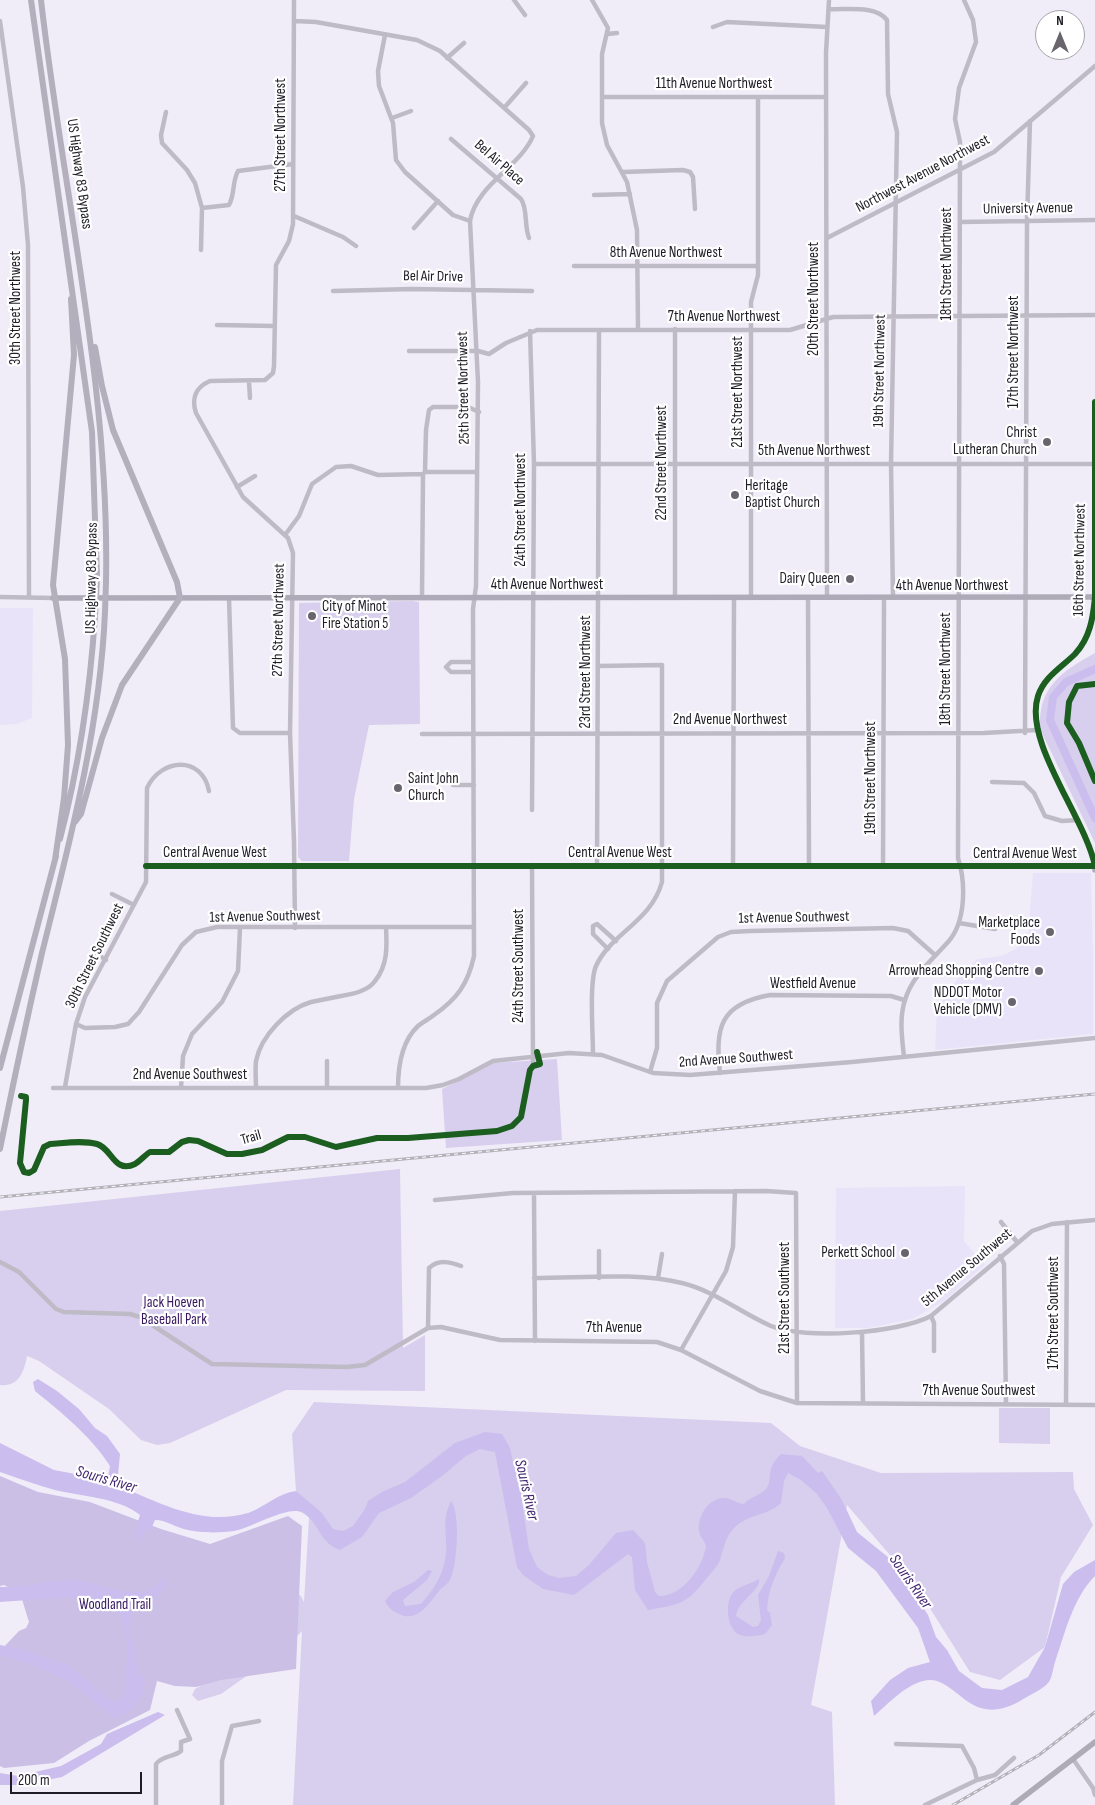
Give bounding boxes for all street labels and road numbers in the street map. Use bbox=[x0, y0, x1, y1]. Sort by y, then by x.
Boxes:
street label: 11th Avenue Northwest bbox=[656, 75, 772, 93]
street label: 27th Street Northwest bbox=[272, 78, 290, 192]
street label: US Highway 83 Bypass bbox=[62, 118, 96, 230]
street label: Northwest Avenue Northwest bbox=[853, 131, 993, 217]
street label: Bel Air Place bbox=[470, 136, 528, 190]
street label: University Avenue bbox=[983, 199, 1073, 219]
street label: 18th Street Northwest bbox=[938, 208, 956, 320]
street label: 20th Street Northwest bbox=[805, 242, 823, 356]
street label: 8th Avenue Northwest bbox=[610, 244, 722, 262]
street label: 30th Street Northwest bbox=[7, 251, 25, 365]
street label: Bel Air Drive bbox=[403, 267, 463, 287]
street label: 17th Street Northwest bbox=[1005, 296, 1023, 408]
street label: 7th Avenue Northwest bbox=[668, 308, 780, 326]
street label: 19th Street Northwest bbox=[870, 314, 890, 428]
street label: 25th Street Northwest bbox=[454, 331, 474, 445]
street label: 21st Street Northwest bbox=[729, 336, 747, 448]
street label: 22nd Street Northwest bbox=[653, 405, 671, 521]
street label: 5th Avenue Northwest bbox=[758, 442, 870, 460]
street label: 24th Street Northwest bbox=[512, 453, 530, 567]
street label: 16th Street Northwest bbox=[1070, 503, 1090, 617]
street label: US Highway 83 Bypass bbox=[82, 522, 102, 634]
street label: 27th Street Northwest bbox=[269, 563, 289, 677]
street label: 4th Avenue Northwest bbox=[491, 576, 603, 594]
street label: 4th Avenue Northwest bbox=[896, 577, 1008, 595]
street label: 18th Street Northwest bbox=[937, 613, 955, 725]
street label: 23rd Street Northwest bbox=[577, 616, 595, 728]
street label: 2nd Avenue Northwest bbox=[673, 711, 787, 729]
street label: 19th Street Northwest bbox=[862, 721, 880, 835]
street label: Central Avenue West bbox=[163, 844, 267, 862]
street label: Central Avenue West bbox=[568, 844, 672, 862]
street label: Central Avenue West bbox=[973, 845, 1077, 863]
street label: 30th Street Southwest bbox=[62, 901, 128, 1011]
street label: 1st Avenue Southwest bbox=[209, 907, 321, 927]
street label: 1st Avenue Southwest bbox=[738, 908, 850, 928]
street label: 24th Street Southwest bbox=[510, 909, 528, 1023]
street label: Westfield Avenue bbox=[770, 975, 856, 993]
street label: 2nd Avenue Southwest bbox=[678, 1046, 794, 1072]
street label: 2nd Avenue Southwest bbox=[133, 1066, 247, 1084]
street label: Trail bbox=[239, 1127, 263, 1149]
street label: 5th Avenue Southwest bbox=[918, 1225, 1016, 1311]
street label: 21st Street Southwest bbox=[776, 1242, 794, 1354]
street label: 17th Street Southwest bbox=[1045, 1256, 1063, 1370]
street label: 7th Avenue bbox=[586, 1319, 642, 1337]
street label: 7th Avenue Southwest bbox=[923, 1382, 1035, 1400]

